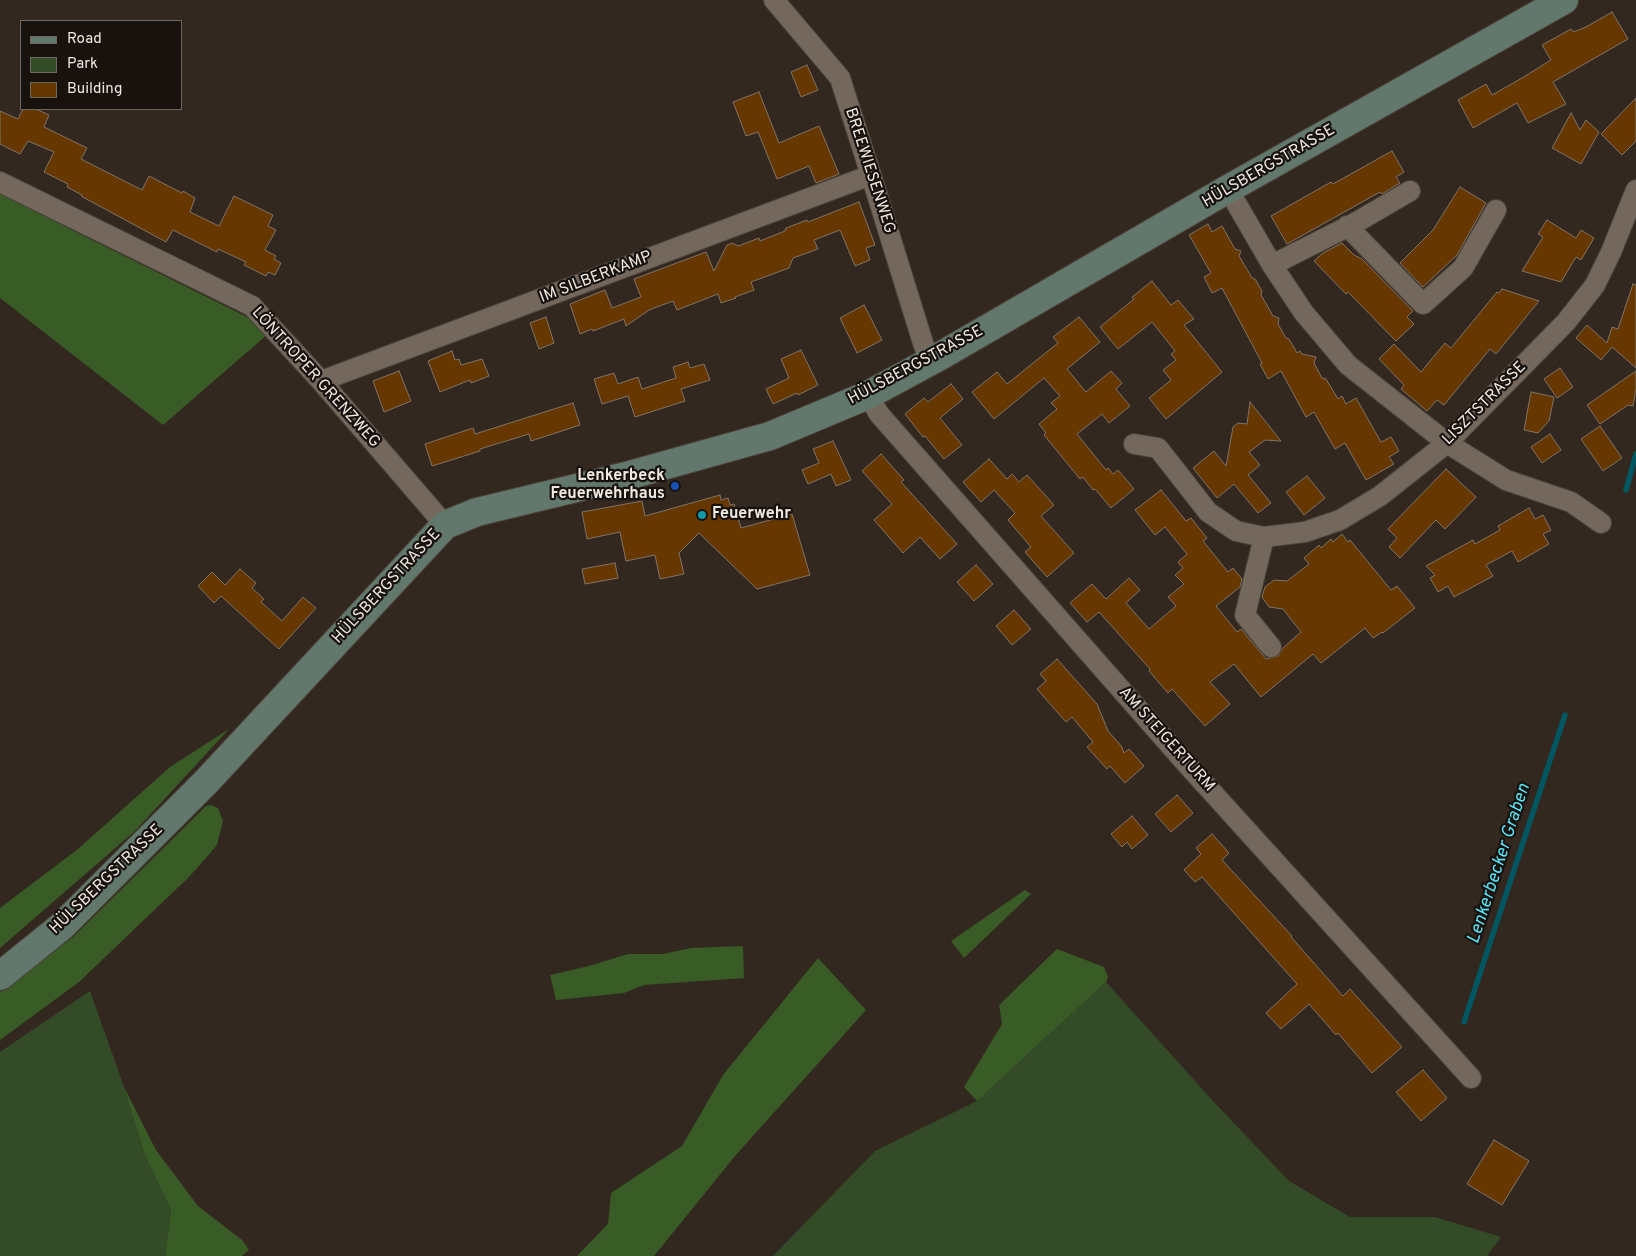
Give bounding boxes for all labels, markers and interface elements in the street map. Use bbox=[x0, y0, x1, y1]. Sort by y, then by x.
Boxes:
legend bbox=[20, 20, 182, 110]
text: Road bbox=[67, 30, 102, 49]
text: Park bbox=[67, 55, 98, 74]
text: Building bbox=[67, 80, 122, 99]
street label: BREEWIESENWEG bbox=[840, 106, 898, 236]
street label: HÜLSBERGSTRASSE bbox=[1199, 121, 1339, 213]
street label: IM SILBERKAMP bbox=[537, 248, 655, 308]
street label: LÖNTROPER GRENZWEG bbox=[247, 304, 383, 452]
street label: HÜLSBERGSTRASSE bbox=[845, 322, 987, 410]
street label: LISZTSTRASSE bbox=[1439, 358, 1531, 450]
place label: Lenkerbeck Feuerwehrhaus bbox=[550, 467, 665, 505]
marker: Lenkerbeck Feuerwehrhaus bbox=[669, 480, 681, 492]
place label: Feuerwehr bbox=[712, 505, 791, 525]
marker: Feuerwehr bbox=[696, 509, 708, 521]
street label: HÜLSBERGSTRASSE bbox=[329, 526, 445, 648]
street label: AM STEIGERTURM bbox=[1114, 684, 1218, 796]
water label: Lenkerbecker Graben bbox=[1464, 781, 1536, 947]
street label: HÜLSBERGSTRASSE bbox=[46, 821, 168, 939]

